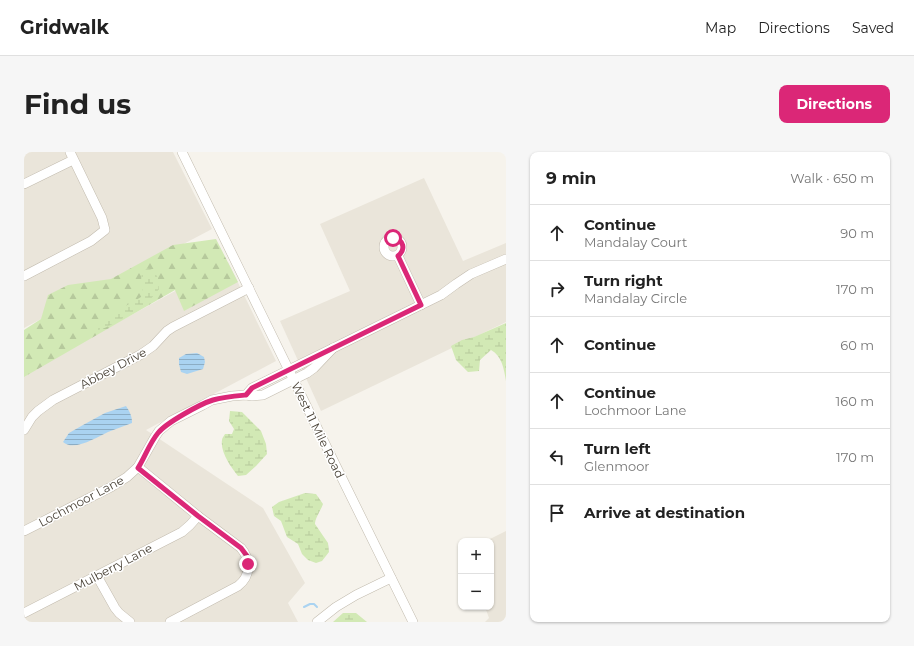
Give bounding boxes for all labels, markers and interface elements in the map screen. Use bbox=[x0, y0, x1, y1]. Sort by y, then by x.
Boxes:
text: Gridwalk bbox=[20, 16, 109, 39]
text: Map bbox=[705, 19, 736, 37]
text: Directions bbox=[758, 19, 830, 37]
text: Saved bbox=[852, 19, 894, 37]
button: Directions bbox=[779, 85, 890, 123]
text: Find us bbox=[24, 87, 131, 121]
text: 9 min bbox=[546, 168, 596, 188]
text: Walk · 650 m bbox=[790, 170, 874, 186]
text: Continue bbox=[584, 215, 656, 234]
icon: ahead bbox=[546, 222, 568, 244]
text: 90 m bbox=[840, 225, 874, 241]
route start bbox=[384, 229, 402, 247]
text: Mandalay Court bbox=[584, 234, 687, 250]
text: Turn right bbox=[584, 271, 663, 290]
icon: right bbox=[546, 278, 568, 300]
text: 170 m bbox=[836, 281, 874, 297]
text: Mandalay Circle bbox=[584, 290, 687, 306]
icon: ahead bbox=[546, 334, 568, 356]
text: Continue bbox=[584, 335, 656, 354]
text: 60 m bbox=[840, 337, 874, 353]
street label: Abbey Drive bbox=[77, 344, 149, 392]
street label: West 11 Mile Road bbox=[288, 379, 348, 481]
text: Continue bbox=[584, 383, 656, 402]
icon: ahead bbox=[546, 390, 568, 412]
text: 160 m bbox=[836, 393, 874, 409]
text: Lochmoor Lane bbox=[584, 402, 686, 418]
text: Turn left bbox=[584, 439, 651, 458]
icon: left bbox=[546, 446, 568, 468]
text: 170 m bbox=[836, 449, 874, 465]
text: Glenmoor bbox=[584, 458, 650, 474]
street label: Lochmoor Lane bbox=[36, 472, 126, 530]
icon: arrive bbox=[546, 502, 568, 524]
text: Arrive at destination bbox=[584, 503, 745, 522]
map controls bbox=[458, 538, 494, 610]
button: + bbox=[458, 538, 494, 574]
street label: Mulberry Lane bbox=[71, 540, 155, 594]
route end bbox=[239, 555, 257, 573]
button: − bbox=[458, 574, 494, 610]

